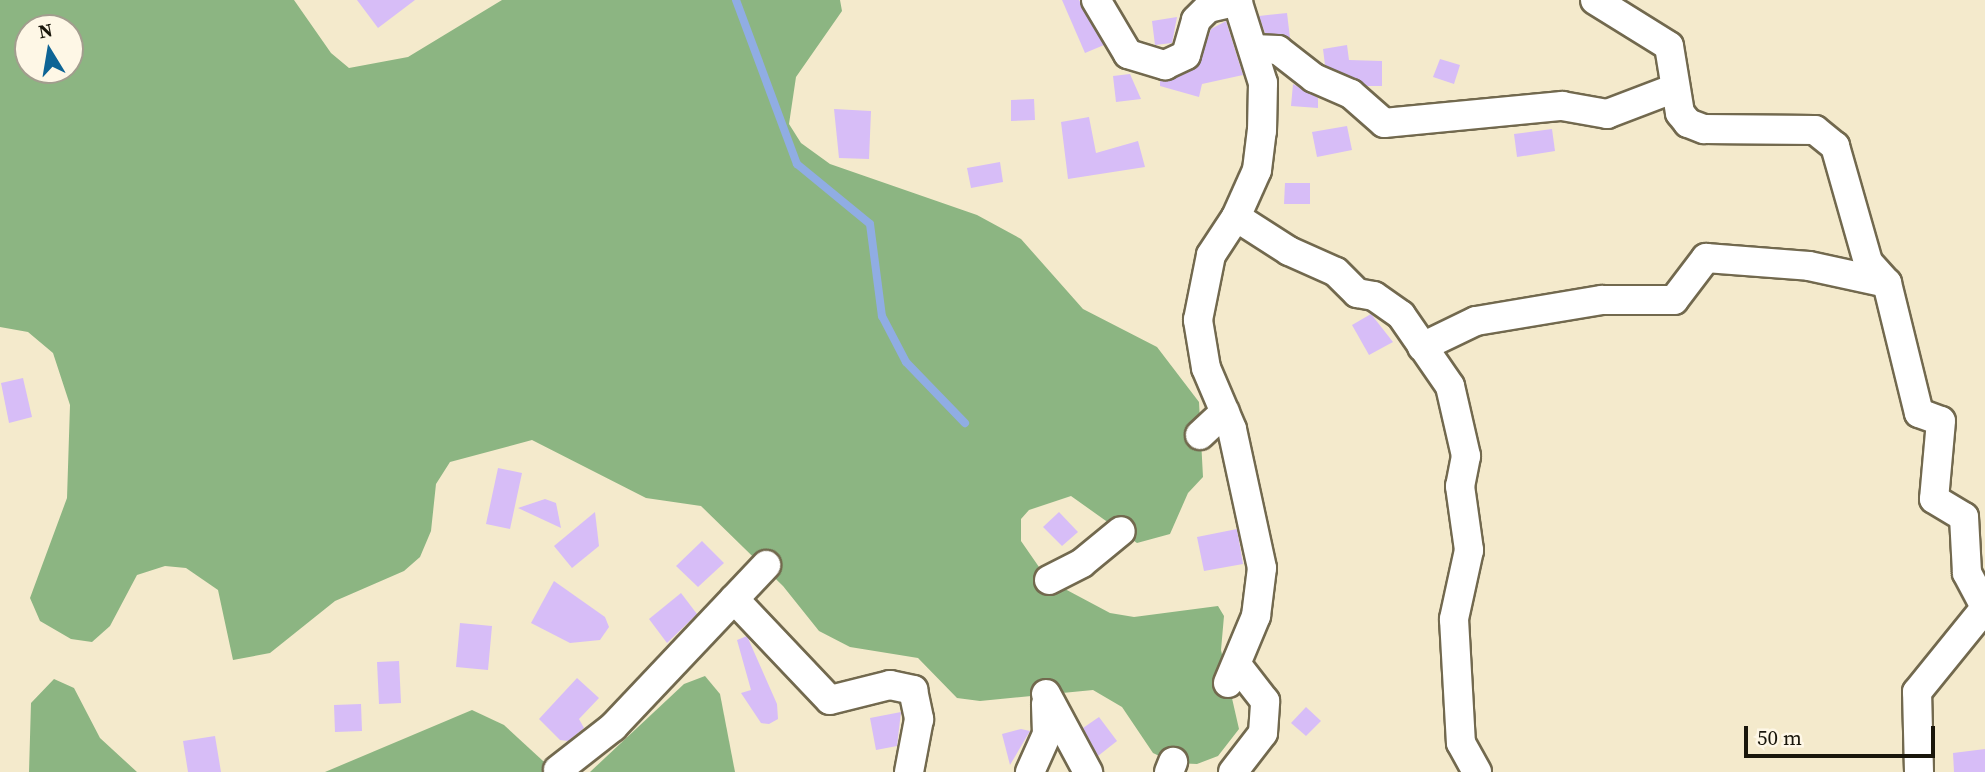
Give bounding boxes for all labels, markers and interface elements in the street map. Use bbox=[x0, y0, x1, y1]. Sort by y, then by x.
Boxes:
north arrow bbox=[14, 14, 84, 84]
text: N bbox=[36, 16, 55, 44]
scale bar bbox=[1747, 712, 1938, 756]
text: 50 m bbox=[1757, 723, 1802, 752]

